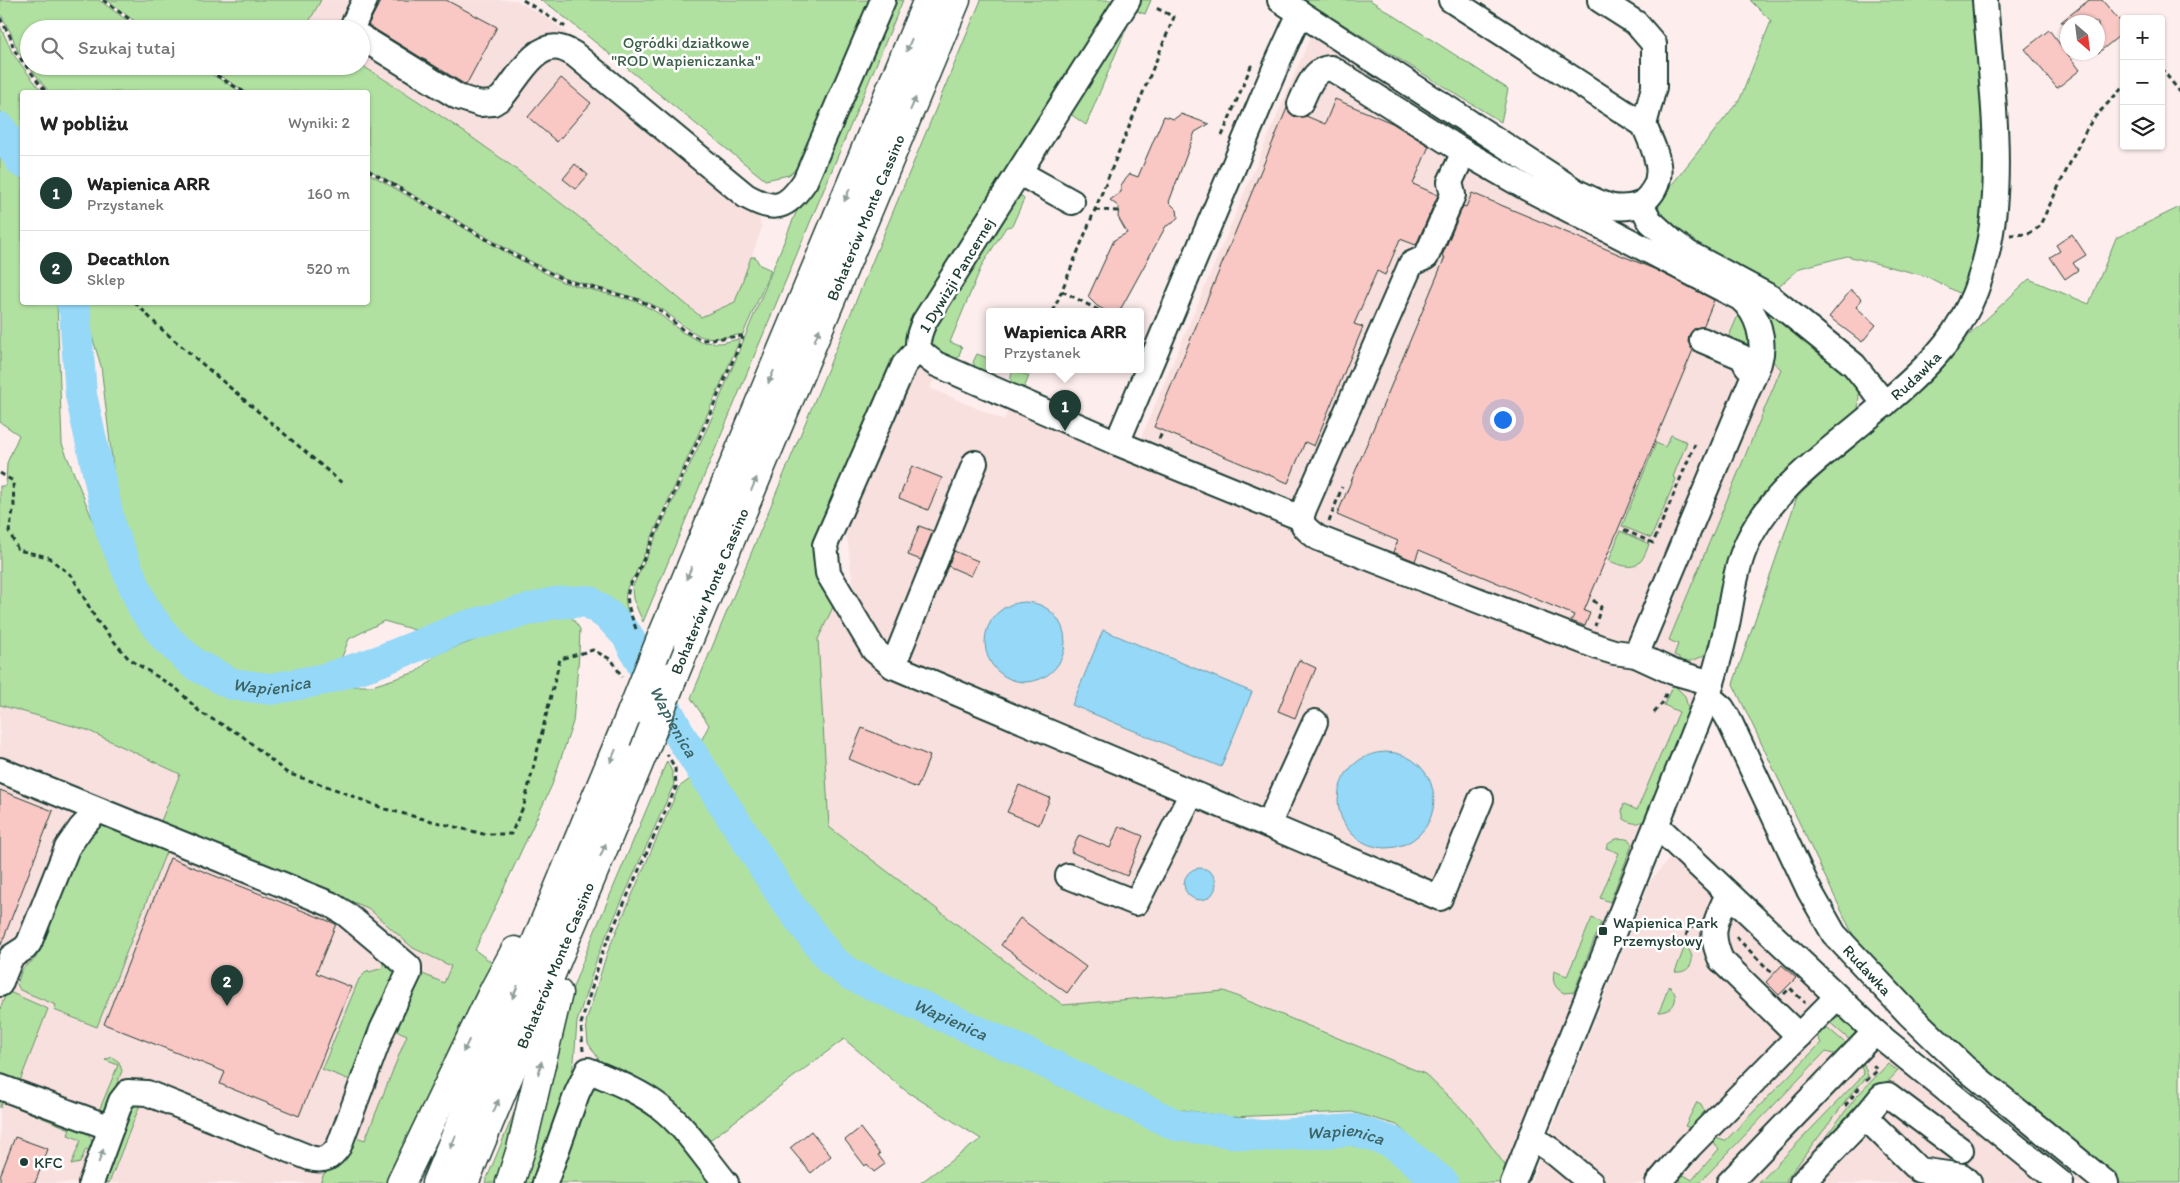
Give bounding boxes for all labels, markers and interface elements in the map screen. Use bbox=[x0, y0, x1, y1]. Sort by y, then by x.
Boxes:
north arrow bbox=[2060, 15, 2105, 60]
map controls bbox=[2120, 15, 2165, 150]
button: + bbox=[2120, 15, 2165, 60]
search box bbox=[20, 20, 370, 75]
park label: Ogródki działkowe "ROD Wapieniczanka" bbox=[611, 33, 761, 70]
icon: search bbox=[38, 34, 66, 62]
text: Szukaj tutaj bbox=[78, 36, 175, 59]
one-way arrow bbox=[905, 38, 913, 52]
button: − bbox=[2120, 60, 2165, 105]
one-way arrow bbox=[909, 96, 917, 111]
button: layers bbox=[2120, 105, 2165, 150]
text: W pobliżu bbox=[40, 110, 128, 135]
text: Wyniki: 2 bbox=[288, 113, 350, 132]
street label: Bohaterów Monte Cassino bbox=[822, 131, 909, 304]
text: Wapienica ARR bbox=[87, 172, 209, 195]
text: 1 bbox=[52, 184, 60, 203]
text: 160 m bbox=[307, 184, 350, 203]
one-way arrow bbox=[842, 188, 850, 202]
text: Przystanek bbox=[87, 195, 164, 214]
street label: 1 Dywizji Pancernej bbox=[915, 214, 998, 336]
text: Decathlon bbox=[87, 247, 169, 270]
text: 2 bbox=[52, 259, 60, 278]
text: 520 m bbox=[306, 259, 350, 278]
text: Sklep bbox=[87, 270, 125, 289]
popup bbox=[986, 308, 1144, 373]
text: Wapienica ARR bbox=[1004, 320, 1126, 343]
one-way arrow bbox=[813, 327, 821, 342]
text: Przystanek bbox=[1004, 343, 1080, 362]
street label: Rudawka bbox=[1887, 347, 1946, 405]
one-way arrow bbox=[767, 370, 775, 385]
pin: 1 bbox=[1049, 390, 1081, 431]
your location bbox=[1490, 407, 1516, 433]
one-way arrow bbox=[751, 477, 758, 492]
street label: Bohaterów Monte Cassino bbox=[666, 505, 753, 677]
one-way arrow bbox=[685, 566, 693, 580]
water label: Wapienica bbox=[231, 671, 313, 700]
water label: Wapienica bbox=[645, 682, 703, 762]
one-way arrow bbox=[609, 749, 617, 763]
one-way arrow bbox=[599, 843, 607, 857]
street label: Bohaterów Monte Cassino bbox=[512, 879, 598, 1051]
place label: Wapienica Park Przemysłowy bbox=[1613, 913, 1718, 950]
marker: Wapienica Park Przemysłowy bbox=[1597, 925, 1609, 937]
street label: Rudawka bbox=[1839, 941, 1896, 1000]
pin: 2 bbox=[211, 965, 243, 1006]
one-way arrow bbox=[511, 985, 519, 1000]
water label: Wapienica bbox=[910, 993, 992, 1046]
one-way arrow bbox=[462, 1039, 470, 1053]
one-way arrow bbox=[536, 1061, 544, 1076]
one-way arrow bbox=[493, 1099, 501, 1113]
water label: Wapienica bbox=[1306, 1119, 1388, 1150]
one-way arrow bbox=[448, 1135, 456, 1149]
one-way arrow bbox=[98, 1148, 105, 1163]
place label: KFC bbox=[34, 1153, 63, 1172]
marker: KFC bbox=[18, 1156, 30, 1168]

